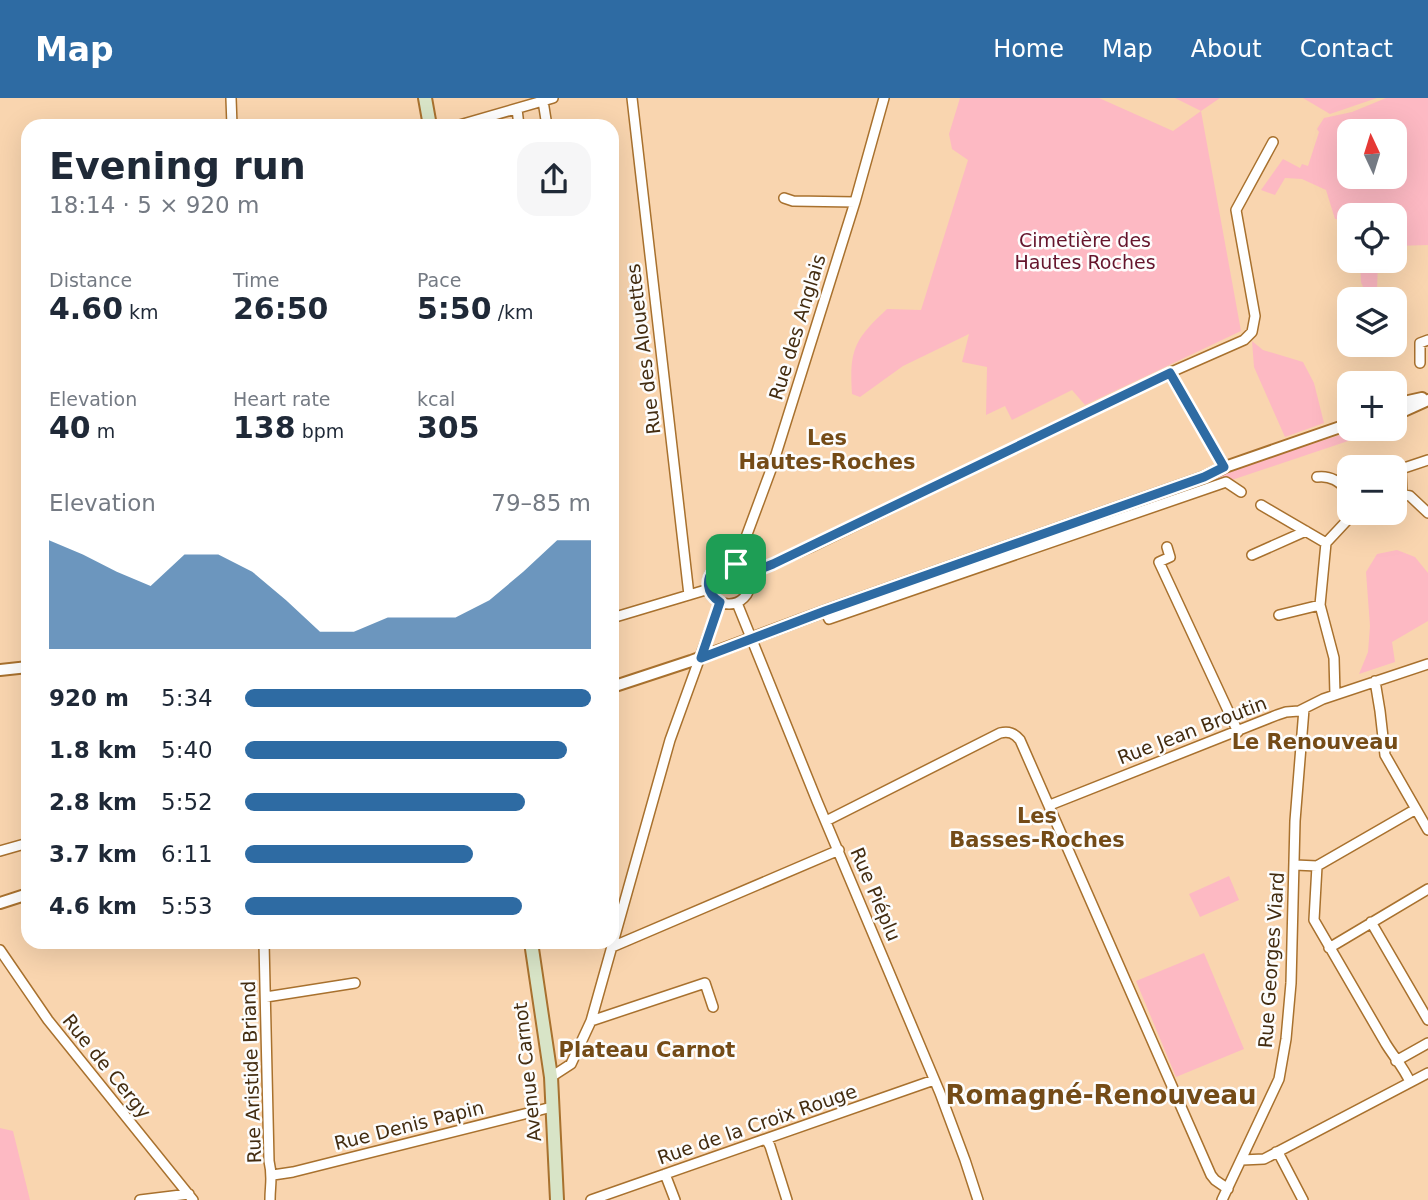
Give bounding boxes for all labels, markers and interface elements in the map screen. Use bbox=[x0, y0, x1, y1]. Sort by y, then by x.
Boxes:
text: Map bbox=[35, 30, 114, 69]
text: Home bbox=[993, 35, 1064, 63]
text: Map bbox=[1102, 35, 1153, 63]
text: About bbox=[1191, 35, 1262, 63]
text: Contact bbox=[1300, 35, 1393, 63]
north arrow bbox=[1337, 119, 1407, 189]
map controls bbox=[1337, 119, 1407, 525]
button: share bbox=[517, 142, 591, 216]
text: Evening run bbox=[49, 144, 306, 188]
text: 18:14 · 5 × 920 m bbox=[49, 192, 259, 218]
button: locate bbox=[1337, 203, 1407, 273]
park label: Cimetière des Hautes Roches bbox=[1014, 229, 1156, 273]
street label: Rue des Anglais bbox=[764, 252, 830, 402]
street label: Rue des Alouettes bbox=[622, 262, 664, 436]
text: Distance bbox=[49, 269, 132, 291]
text: Time bbox=[233, 269, 280, 291]
text: Pace bbox=[417, 269, 461, 291]
button: layers bbox=[1337, 287, 1407, 357]
text: 4.60 bbox=[49, 291, 123, 326]
text: 26:50 bbox=[233, 291, 329, 326]
text: 5:50 bbox=[417, 291, 492, 326]
text: km bbox=[123, 301, 159, 323]
text: /km bbox=[492, 301, 534, 323]
button: + bbox=[1337, 371, 1407, 441]
text: Elevation bbox=[49, 388, 137, 410]
text: Heart rate bbox=[233, 388, 331, 410]
text: kcal bbox=[417, 388, 455, 410]
text: 40 bbox=[49, 410, 91, 445]
text: 138 bbox=[233, 410, 296, 445]
text: 305 bbox=[417, 410, 480, 445]
text: m bbox=[91, 420, 115, 442]
text: bpm bbox=[296, 420, 344, 442]
district label: Les Hautes-Roches bbox=[739, 426, 915, 474]
button: − bbox=[1337, 455, 1407, 525]
text: Elevation bbox=[49, 490, 156, 516]
text: 79–85 m bbox=[491, 490, 591, 516]
pin bbox=[706, 534, 766, 594]
icon: arrive bbox=[717, 545, 755, 583]
text: 920 m bbox=[49, 685, 129, 711]
text: 5:34 bbox=[161, 685, 213, 711]
street label: Rue Jean Broutin bbox=[1114, 691, 1270, 769]
district label: Le Renouveau bbox=[1232, 730, 1398, 754]
text: 1.8 km bbox=[49, 737, 137, 763]
text: 5:40 bbox=[161, 737, 213, 763]
text: 2.8 km bbox=[49, 789, 137, 815]
text: 5:52 bbox=[161, 789, 213, 815]
district label: Les Basses-Roches bbox=[949, 804, 1125, 852]
text: 3.7 km bbox=[49, 841, 137, 867]
text: 6:11 bbox=[161, 841, 213, 867]
street label: Rue Piéplu bbox=[846, 844, 906, 944]
street label: Rue Georges Viard bbox=[1254, 871, 1288, 1049]
text: 4.6 km bbox=[49, 893, 137, 919]
text: 5:53 bbox=[161, 893, 213, 919]
street label: Rue Aristide Briand bbox=[237, 980, 265, 1164]
street label: Avenue Carnot bbox=[509, 1001, 545, 1143]
street label: Rue de Cergy bbox=[58, 1009, 156, 1123]
district label: Plateau Carnot bbox=[559, 1038, 735, 1062]
street label: Rue de la Croix Rouge bbox=[654, 1079, 860, 1169]
district label: Romagné-Renouveau bbox=[945, 1080, 1257, 1110]
street label: Rue Denis Papin bbox=[332, 1096, 486, 1154]

